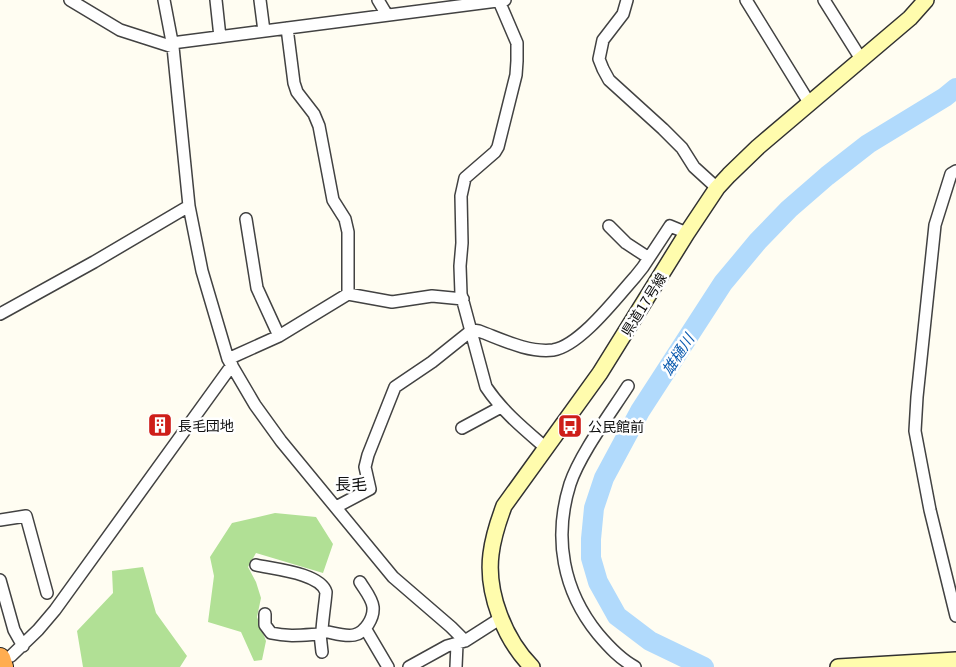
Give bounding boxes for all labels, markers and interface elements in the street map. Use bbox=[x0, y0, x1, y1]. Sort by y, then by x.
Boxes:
street label: 県道17号線 bbox=[616, 268, 670, 340]
water label: 雄樋川 bbox=[656, 328, 699, 379]
building icon: 長毛団地 bbox=[147, 412, 173, 438]
bus stop icon: 公民館前 bbox=[557, 413, 583, 439]
place label: 長毛団地 bbox=[178, 415, 234, 435]
place label: 公民館前 bbox=[588, 416, 644, 436]
district label: 長毛 bbox=[335, 471, 367, 495]

